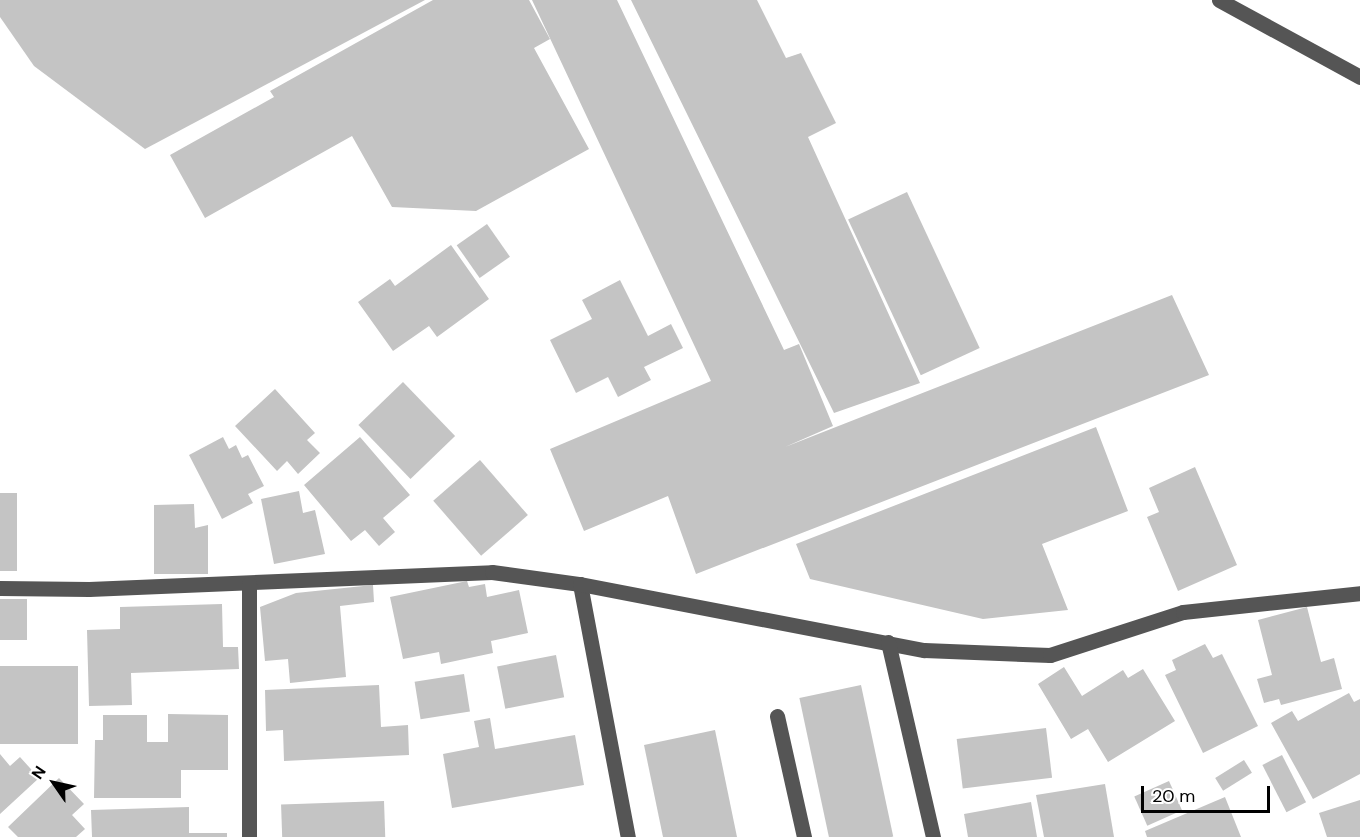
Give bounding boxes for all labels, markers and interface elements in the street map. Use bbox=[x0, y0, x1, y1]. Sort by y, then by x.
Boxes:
north arrow bbox=[24, 753, 84, 813]
text: N bbox=[27, 762, 51, 783]
scale bar bbox=[1144, 774, 1273, 812]
text: 20 m bbox=[1152, 784, 1195, 808]

